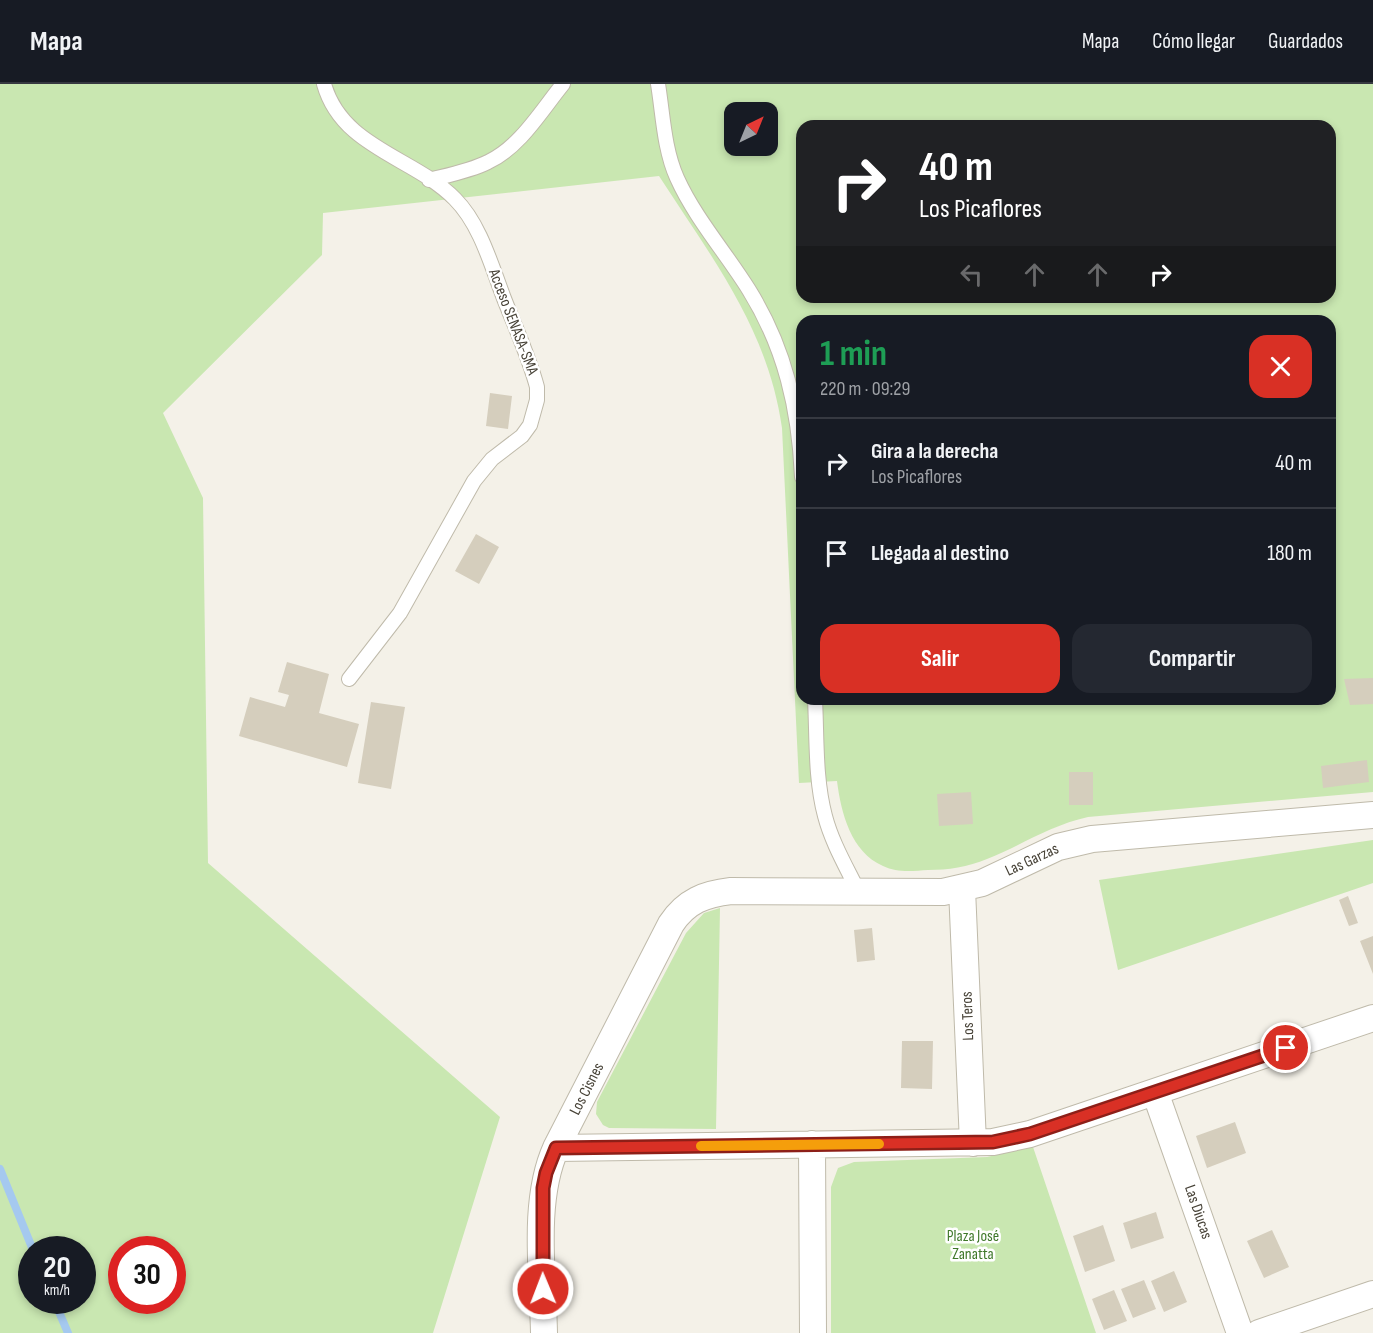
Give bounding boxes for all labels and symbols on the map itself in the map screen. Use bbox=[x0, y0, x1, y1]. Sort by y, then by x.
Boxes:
north arrow bbox=[724, 102, 778, 156]
street label: Acceso SENASA-SMA bbox=[484, 265, 542, 378]
street label: Las Garzas bbox=[1002, 839, 1062, 881]
street label: Los Teros bbox=[958, 991, 978, 1041]
pin bbox=[1260, 1022, 1311, 1073]
street label: Los Cisnes bbox=[566, 1059, 608, 1118]
street label: Las Diucas bbox=[1180, 1182, 1216, 1242]
park label: Plaza José Zanatta bbox=[947, 1227, 999, 1264]
speed limit sign: 30 bbox=[108, 1236, 186, 1314]
position arrow bbox=[511, 1257, 575, 1321]

